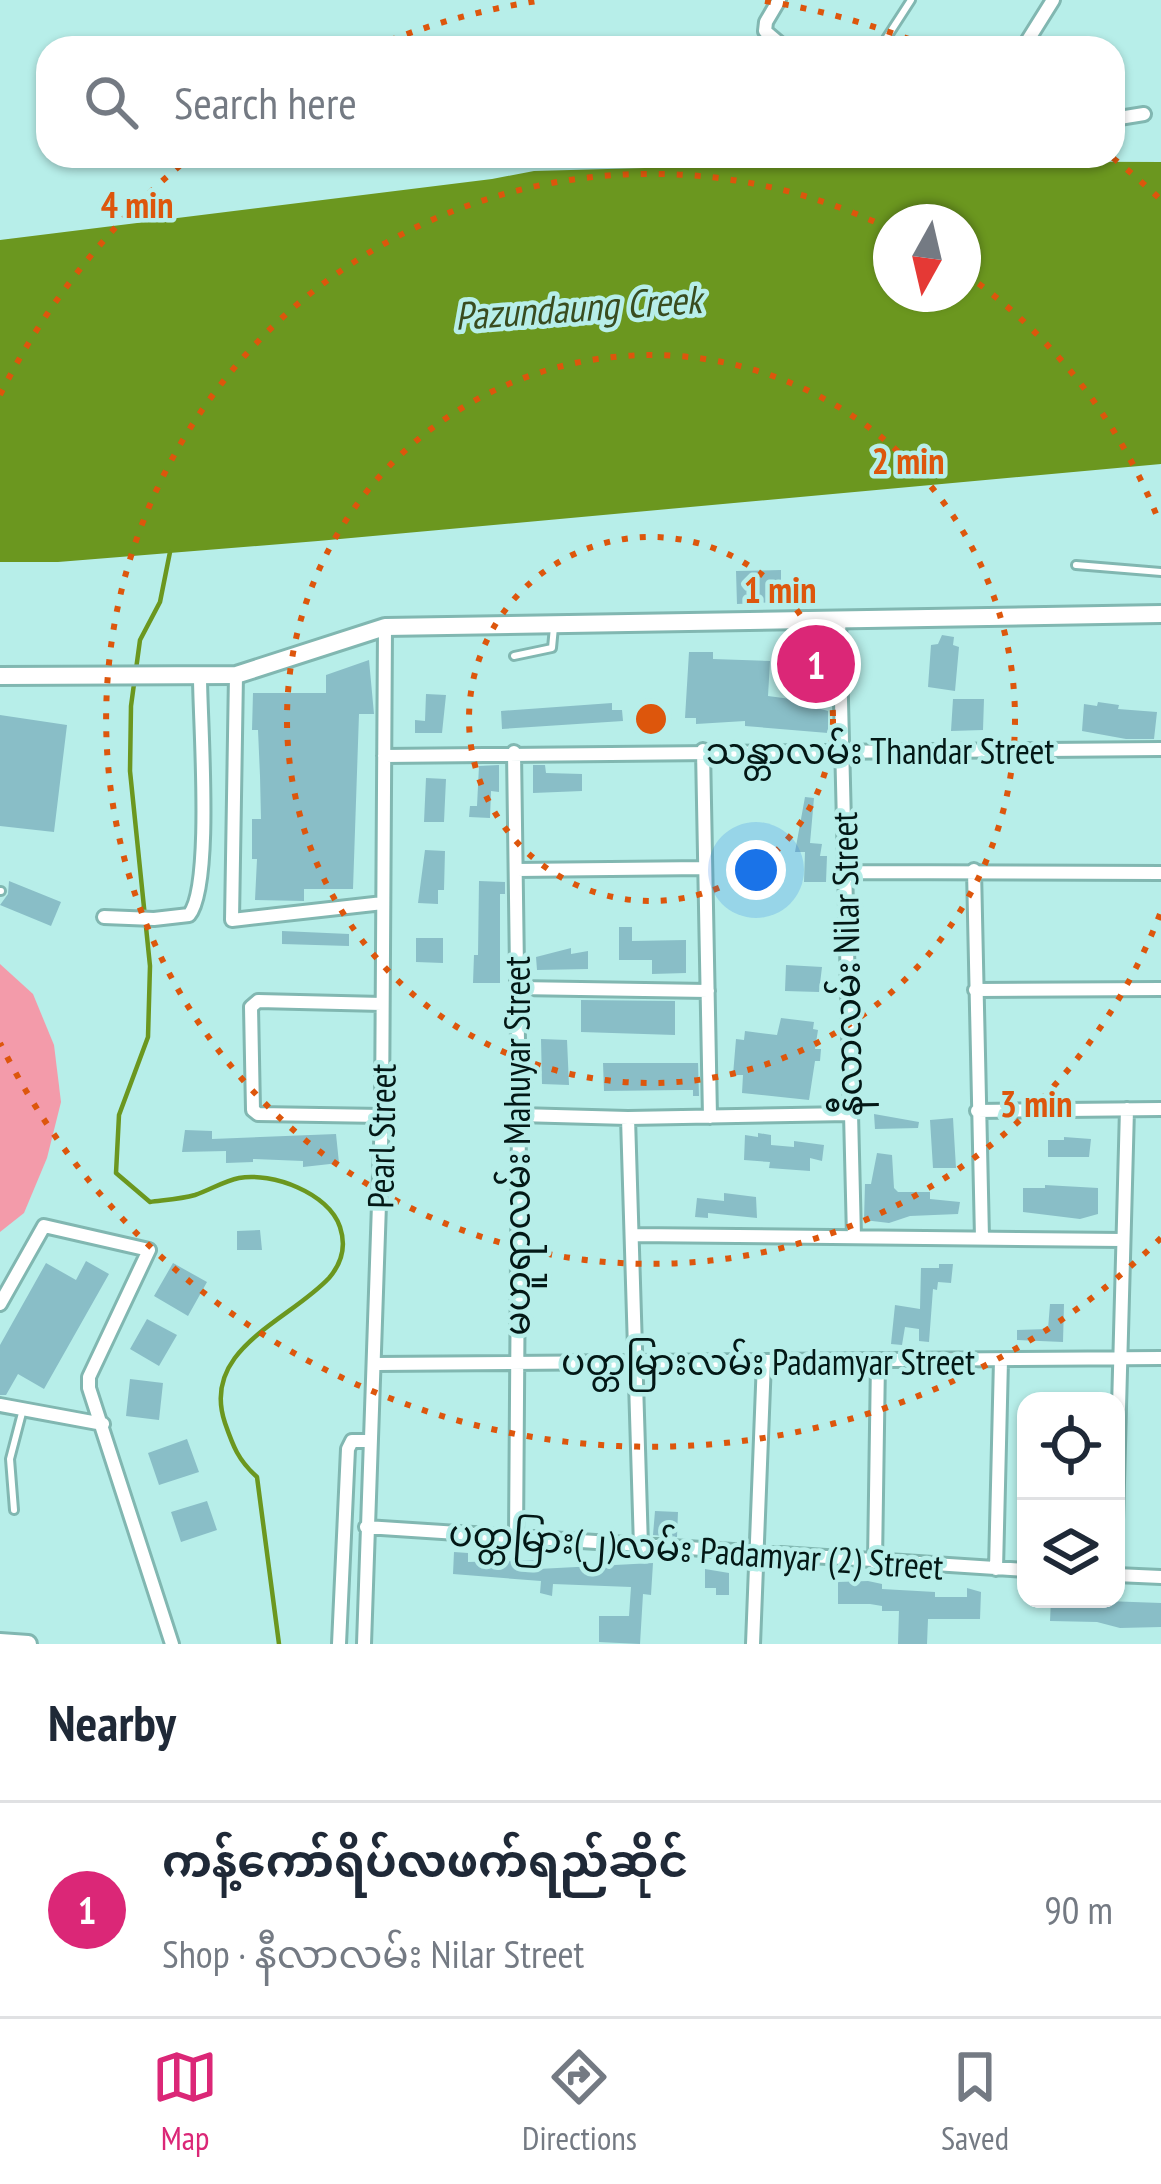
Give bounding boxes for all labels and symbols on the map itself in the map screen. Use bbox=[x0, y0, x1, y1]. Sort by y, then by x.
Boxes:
text: 4 min bbox=[101, 181, 173, 228]
north arrow bbox=[873, 204, 981, 312]
water label: Pazundaung Creek bbox=[453, 273, 708, 341]
text: 2 min bbox=[872, 437, 944, 484]
text: 1 min bbox=[744, 566, 816, 613]
pin: 1 bbox=[777, 619, 855, 709]
centre of rings bbox=[630, 698, 672, 740]
street label: သန္တာလမ်း Thandar Street bbox=[706, 727, 1054, 781]
street label: နီလာလမ်း Nilar Street bbox=[820, 811, 879, 1117]
your location bbox=[726, 840, 786, 900]
street label: မဟူရာလမ်း Mahuyar Street bbox=[493, 956, 547, 1336]
street label: Pearl Street bbox=[356, 1063, 406, 1209]
text: 3 min bbox=[1000, 1080, 1072, 1127]
street label: ပတ္တမြားလမ်း Padamyar Street bbox=[561, 1338, 975, 1392]
street label: ပတ္တမြား(၂)လမ်း Padamyar (2) Street bbox=[447, 1508, 945, 1597]

